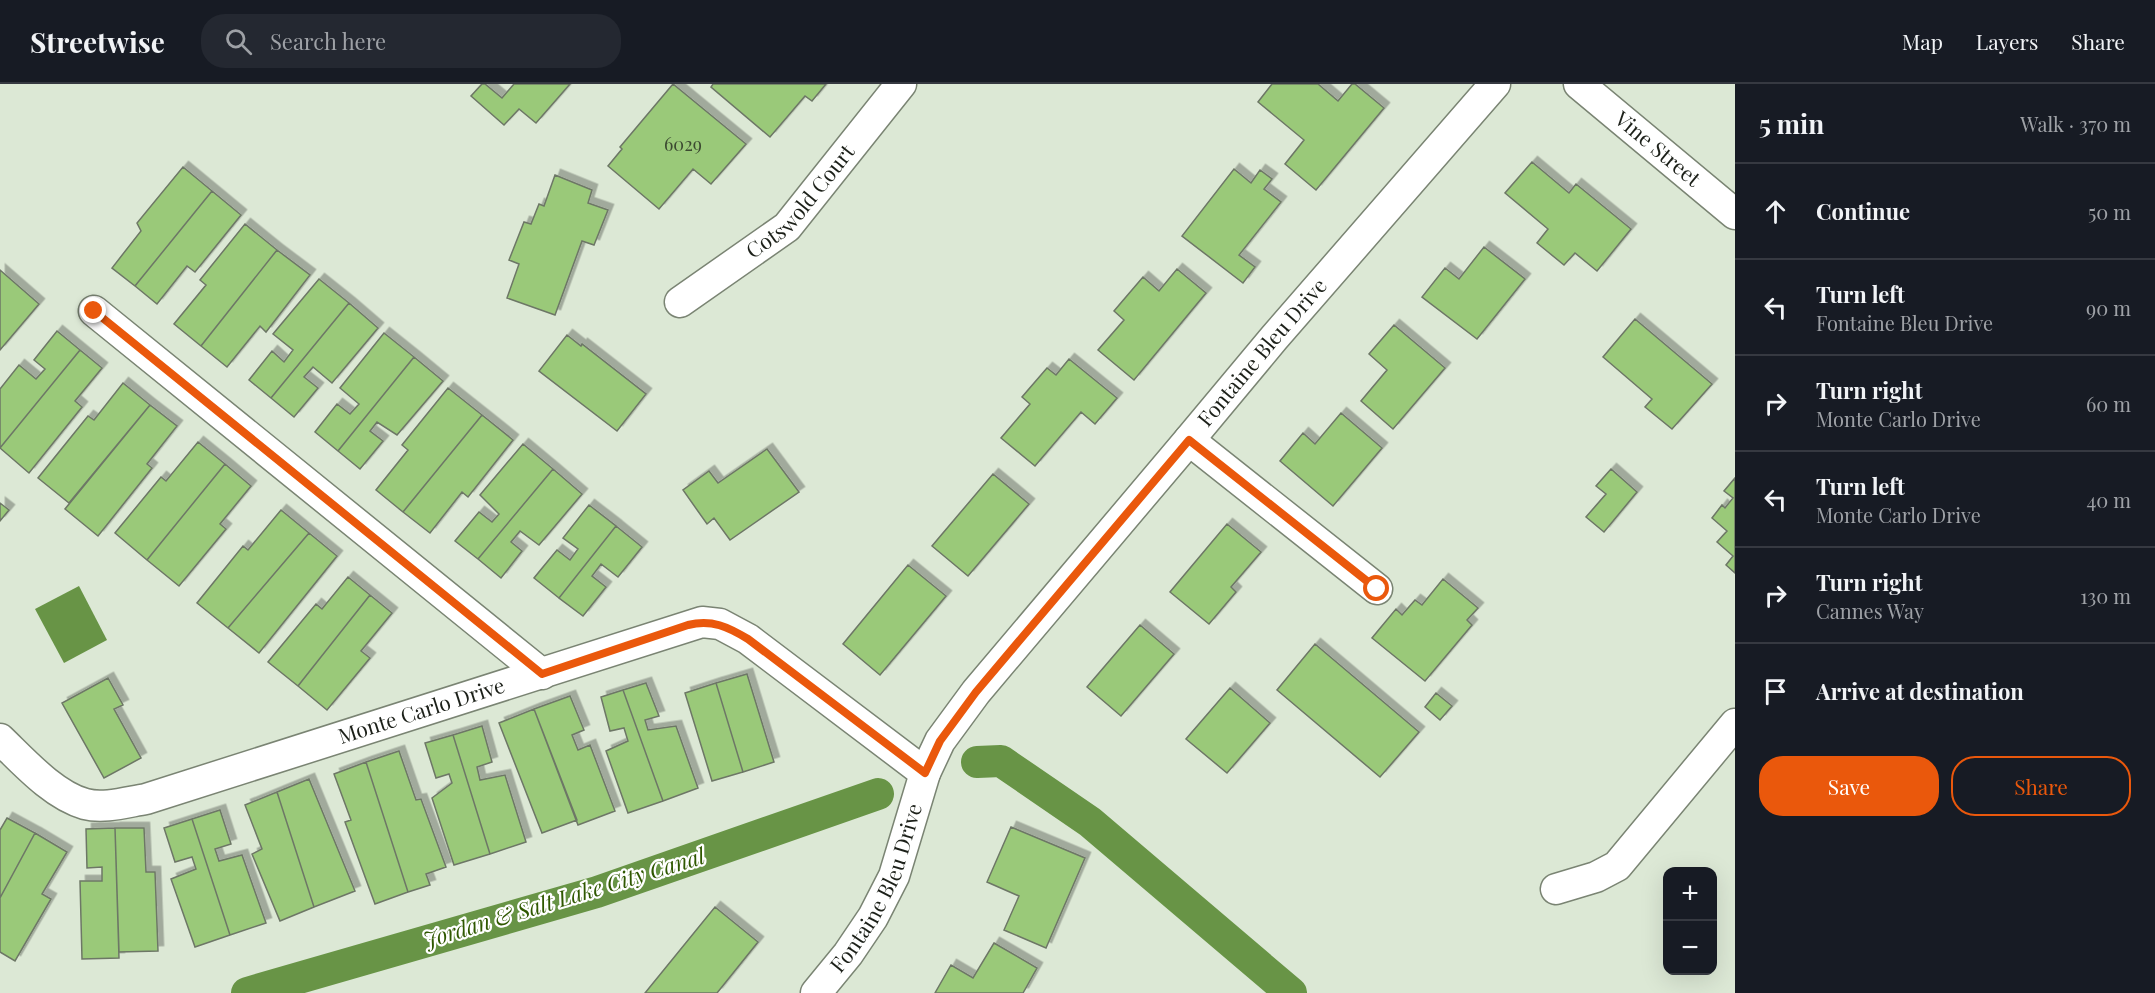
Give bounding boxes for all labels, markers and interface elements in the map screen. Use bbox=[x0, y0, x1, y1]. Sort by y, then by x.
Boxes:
search box bbox=[201, 14, 621, 68]
text: Streetwise bbox=[30, 23, 165, 60]
icon: search bbox=[222, 25, 255, 58]
text: Search here bbox=[270, 26, 386, 56]
text: Map bbox=[1902, 27, 1943, 55]
text: Layers bbox=[1976, 27, 2038, 55]
text: Share bbox=[2071, 27, 2125, 55]
street label: Vine Street bbox=[1609, 103, 1708, 192]
text: 5 min bbox=[1759, 106, 1824, 141]
text: Walk · 370 m bbox=[2020, 110, 2131, 137]
house number: 6029 bbox=[664, 132, 702, 156]
street label: Cotswold Court bbox=[739, 137, 860, 264]
icon: ahead bbox=[1759, 195, 1792, 228]
text: Continue bbox=[1816, 196, 1910, 226]
text: 50 m bbox=[2088, 198, 2131, 225]
street label: Fontaine Bleu Drive bbox=[1190, 271, 1332, 432]
text: Turn left bbox=[1816, 279, 1905, 309]
icon: left bbox=[1759, 291, 1792, 324]
text: 90 m bbox=[2086, 294, 2131, 321]
route end bbox=[80, 297, 106, 323]
text: Fontaine Bleu Drive bbox=[1816, 309, 1993, 336]
text: Turn right bbox=[1816, 375, 1922, 405]
icon: right bbox=[1759, 387, 1792, 420]
text: 60 m bbox=[2086, 390, 2131, 417]
text: Monte Carlo Drive bbox=[1816, 405, 1981, 432]
text: Turn left bbox=[1816, 471, 1905, 501]
icon: left bbox=[1759, 483, 1792, 516]
text: 40 m bbox=[2086, 486, 2131, 513]
text: Monte Carlo Drive bbox=[1816, 501, 1981, 528]
text: Turn right bbox=[1816, 567, 1922, 597]
route start bbox=[1363, 575, 1389, 601]
icon: right bbox=[1759, 579, 1792, 612]
text: 130 m bbox=[2080, 582, 2131, 609]
text: Cannes Way bbox=[1816, 597, 1924, 624]
street label: Monte Carlo Drive bbox=[334, 670, 508, 749]
icon: arrive bbox=[1759, 675, 1792, 708]
text: Arrive at destination bbox=[1816, 676, 2024, 706]
button: Save bbox=[1759, 756, 1939, 816]
button: Share bbox=[1951, 756, 2131, 816]
street label: Fontaine Bleu Drive bbox=[823, 800, 927, 978]
water label: Jordan & Salt Lake City Canal bbox=[419, 840, 709, 954]
map controls bbox=[1663, 867, 1717, 975]
button: + bbox=[1663, 867, 1717, 921]
button: − bbox=[1663, 921, 1717, 975]

